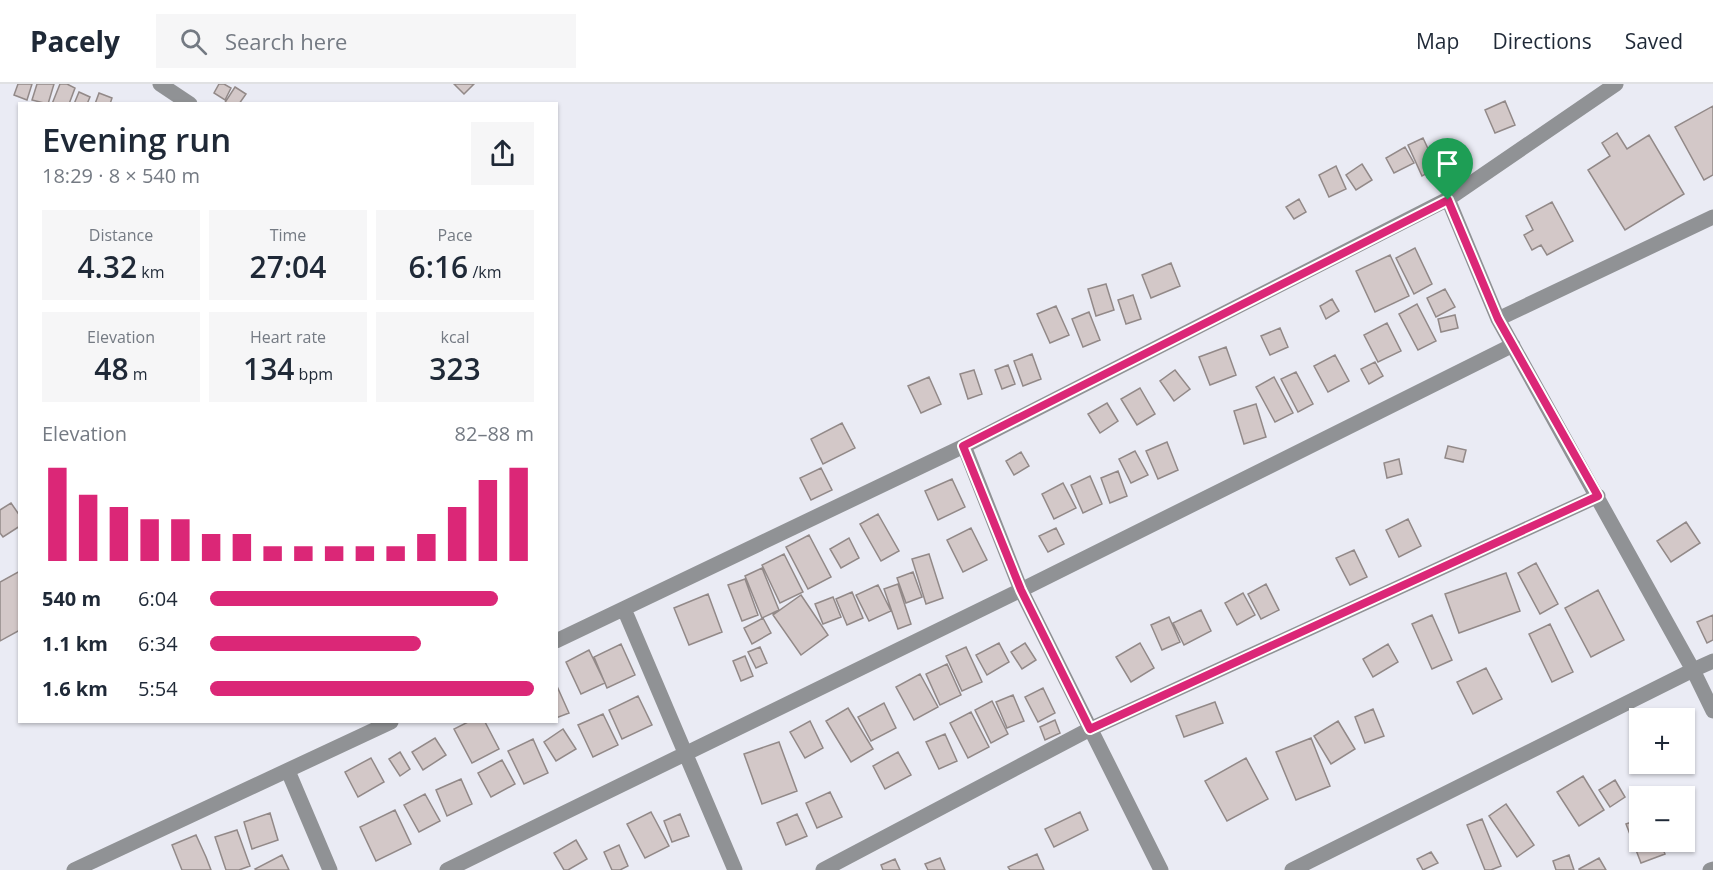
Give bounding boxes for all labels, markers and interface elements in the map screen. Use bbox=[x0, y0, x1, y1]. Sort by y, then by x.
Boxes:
search box bbox=[156, 14, 576, 68]
text: Pacely bbox=[30, 22, 120, 60]
icon: search bbox=[177, 25, 210, 58]
text: Search here bbox=[225, 26, 347, 56]
text: Map bbox=[1416, 27, 1459, 55]
text: Directions bbox=[1492, 27, 1592, 55]
text: Saved bbox=[1625, 27, 1683, 55]
text: Evening run bbox=[42, 117, 231, 162]
button: share bbox=[471, 122, 534, 185]
pin bbox=[1422, 138, 1473, 200]
icon: arrive bbox=[1431, 147, 1464, 180]
text: 18:29 · 8 × 540 m bbox=[42, 162, 200, 189]
text: Distance bbox=[89, 224, 153, 246]
text: Time bbox=[270, 224, 306, 246]
text: Pace bbox=[437, 224, 473, 246]
text: 4.32 bbox=[77, 246, 137, 287]
text: 27:04 bbox=[250, 246, 326, 287]
text: 6:16 bbox=[409, 246, 468, 287]
text: km bbox=[137, 261, 165, 283]
text: /km bbox=[468, 261, 501, 283]
text: Elevation bbox=[87, 326, 155, 348]
text: Heart rate bbox=[250, 326, 326, 348]
text: kcal bbox=[441, 326, 470, 348]
text: 48 bbox=[94, 348, 129, 389]
text: 134 bbox=[243, 348, 294, 389]
text: 323 bbox=[429, 348, 481, 389]
text: m bbox=[129, 363, 148, 385]
text: bpm bbox=[294, 363, 333, 385]
text: Elevation bbox=[42, 420, 127, 447]
text: 82–88 m bbox=[455, 420, 534, 447]
text: 540 m bbox=[42, 585, 101, 612]
text: 6:04 bbox=[138, 585, 178, 612]
text: 1.1 km bbox=[42, 630, 108, 657]
text: 6:34 bbox=[138, 630, 178, 657]
text: 1.6 km bbox=[42, 675, 108, 702]
text: 5:54 bbox=[138, 675, 178, 702]
map controls bbox=[1629, 708, 1695, 852]
button: + bbox=[1629, 708, 1695, 774]
button: − bbox=[1629, 786, 1695, 852]

